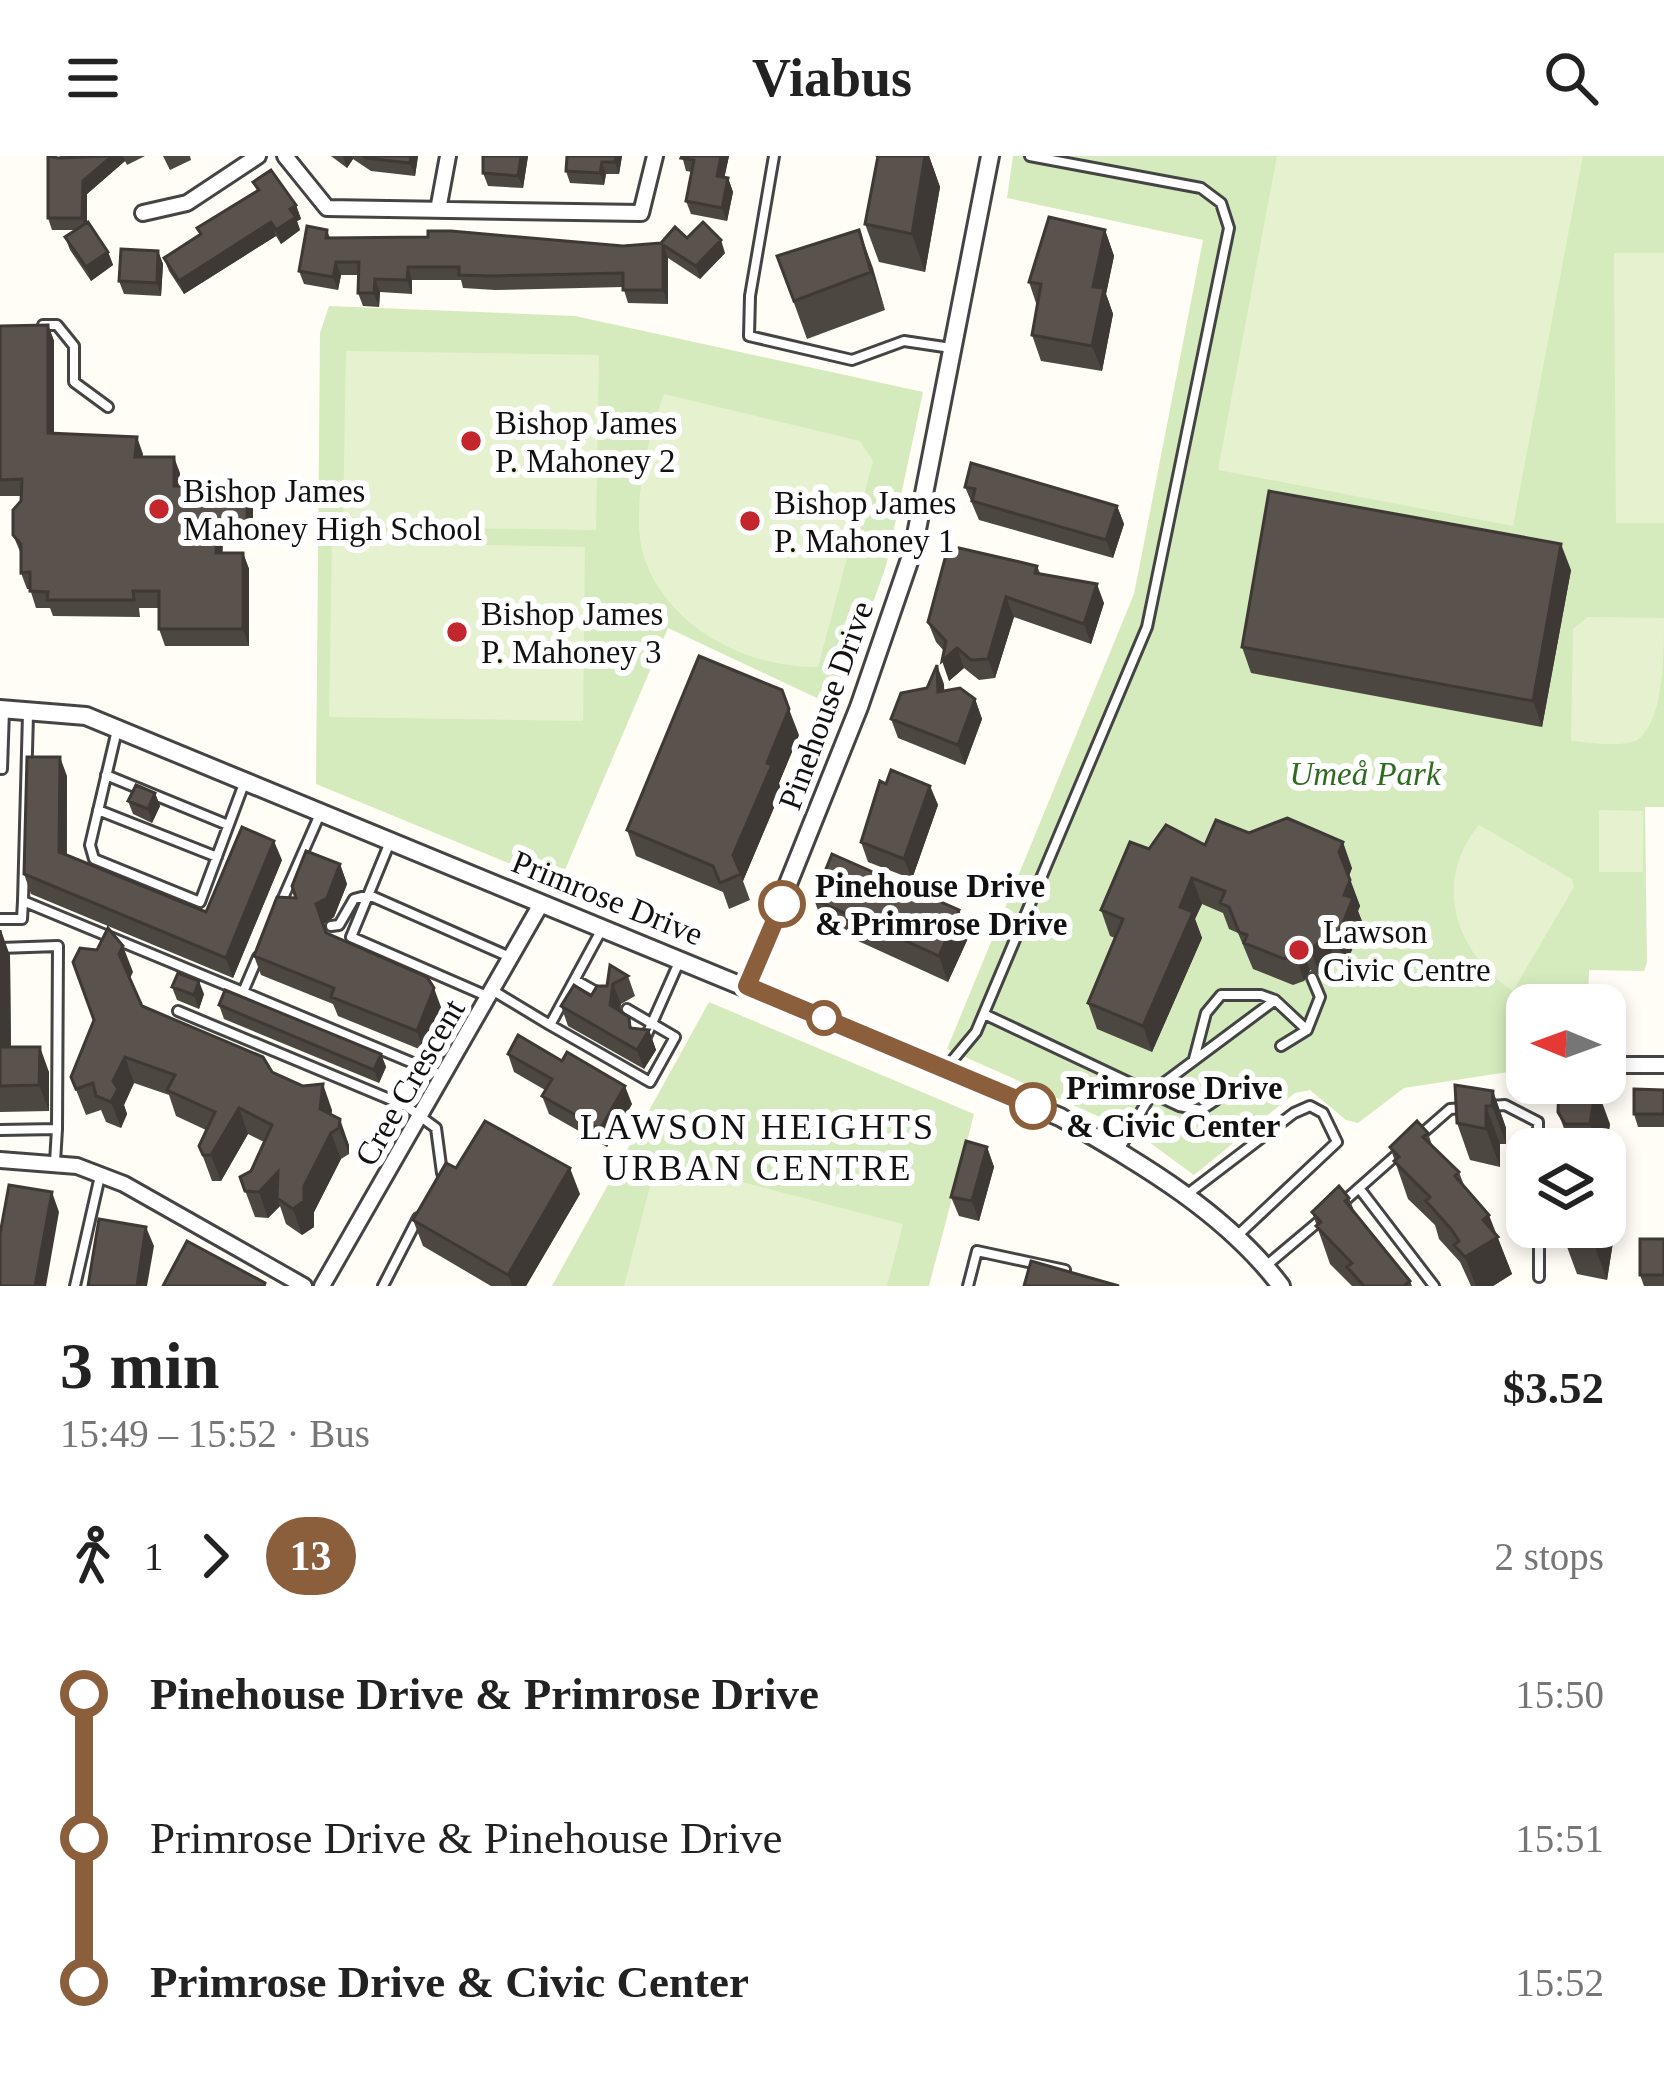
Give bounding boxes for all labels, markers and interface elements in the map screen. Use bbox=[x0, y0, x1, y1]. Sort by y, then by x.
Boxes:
icon: menu bbox=[60, 45, 126, 111]
icon: search bbox=[1538, 45, 1604, 111]
text: Viabus bbox=[752, 48, 912, 108]
place label: Bishop James P. Mahoney 2 bbox=[495, 405, 677, 479]
marker: Bishop James P. Mahoney 2 bbox=[458, 428, 484, 454]
place label: Bishop James Mahoney High School bbox=[183, 473, 482, 547]
place label: Bishop James P. Mahoney 1 bbox=[774, 485, 956, 559]
marker: Bishop James Mahoney High School bbox=[146, 496, 172, 522]
marker: Bishop James P. Mahoney 1 bbox=[737, 508, 763, 534]
place label: Bishop James P. Mahoney 3 bbox=[481, 596, 663, 670]
street label: Pinehouse Drive bbox=[772, 596, 880, 814]
marker: Bishop James P. Mahoney 3 bbox=[444, 619, 470, 645]
park label: Umeå Park bbox=[1289, 756, 1442, 792]
street label: Primrose Drive bbox=[507, 843, 708, 953]
place label: Pinehouse Drive & Primrose Drive bbox=[815, 868, 1067, 942]
marker: Pinehouse Drive & Primrose Drive bbox=[760, 882, 804, 926]
place label: Lawson Civic Centre bbox=[1323, 914, 1491, 988]
marker: Lawson Civic Centre bbox=[1286, 937, 1312, 963]
north arrow bbox=[1506, 984, 1626, 1104]
map controls bbox=[1506, 984, 1626, 1248]
street label: Cree Crescent bbox=[348, 993, 472, 1172]
unlabelled marker bbox=[808, 1002, 840, 1034]
place label: Primrose Drive & Civic Center bbox=[1066, 1070, 1283, 1144]
marker: Primrose Drive & Civic Center bbox=[1011, 1084, 1055, 1128]
district label: LAWSON HEIGHTS URBAN CENTRE bbox=[580, 1107, 936, 1188]
button: layers bbox=[1506, 1128, 1626, 1248]
text: 3 min bbox=[60, 1329, 220, 1402]
text: $3.52 bbox=[1503, 1363, 1604, 1413]
text: 15:49 – 15:52 · Bus bbox=[60, 1412, 370, 1455]
icon: walk bbox=[60, 1523, 126, 1589]
icon: forward bbox=[182, 1523, 248, 1589]
text: 13 bbox=[290, 1533, 332, 1579]
text: 1 bbox=[144, 1535, 164, 1578]
text: 2 stops bbox=[1495, 1535, 1604, 1578]
text: Pinehouse Drive & Primrose Drive bbox=[150, 1669, 819, 1719]
text: 15:50 bbox=[1515, 1673, 1604, 1716]
text: Primrose Drive & Pinehouse Drive bbox=[150, 1813, 782, 1863]
text: 15:51 bbox=[1515, 1817, 1604, 1860]
text: Primrose Drive & Civic Center bbox=[150, 1957, 749, 2007]
text: 15:52 bbox=[1515, 1961, 1604, 2004]

